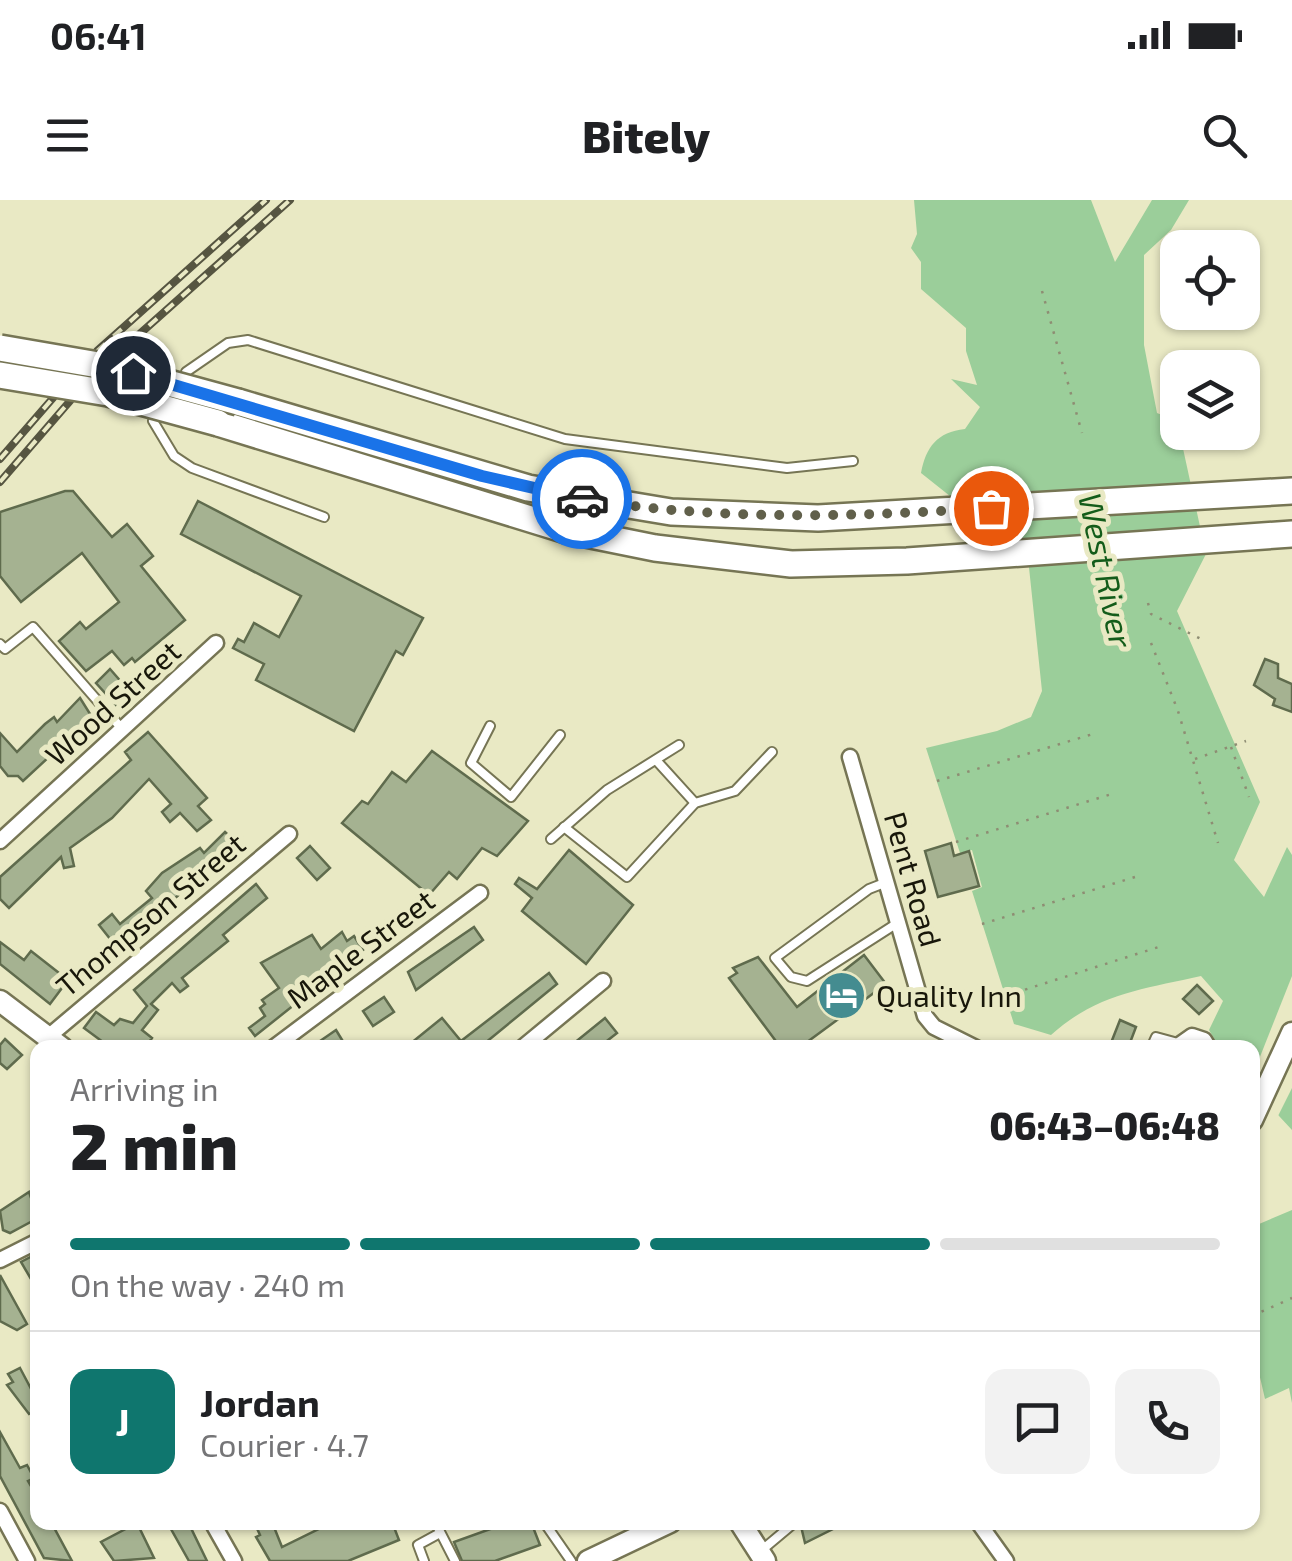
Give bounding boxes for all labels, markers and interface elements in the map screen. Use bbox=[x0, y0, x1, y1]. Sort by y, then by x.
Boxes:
text: 06:41 bbox=[50, 12, 147, 58]
icon: menu bbox=[40, 108, 95, 163]
text: Bitely bbox=[582, 108, 710, 162]
icon: search bbox=[1197, 108, 1252, 163]
map controls bbox=[1160, 230, 1260, 450]
button: locate bbox=[1160, 230, 1260, 330]
pin bbox=[91, 331, 176, 416]
icon: home bbox=[106, 346, 161, 401]
button: layers bbox=[1160, 350, 1260, 450]
courier bbox=[532, 449, 632, 549]
pin bbox=[949, 466, 1034, 551]
icon: car bbox=[555, 472, 610, 527]
icon: bag bbox=[964, 481, 1019, 536]
water label: West River bbox=[1072, 489, 1142, 652]
street label: Wood Street bbox=[37, 632, 187, 772]
street label: Pent Road bbox=[878, 808, 950, 950]
street label: Thompson Street bbox=[48, 825, 252, 1003]
street label: Maple Street bbox=[279, 881, 441, 1015]
hotel icon: Quality Inn bbox=[815, 969, 867, 1021]
place label: Quality Inn bbox=[876, 977, 1022, 1013]
text: Arriving in bbox=[70, 1069, 219, 1107]
text: 06:43–06:48 bbox=[989, 1102, 1220, 1148]
text: 2 min bbox=[70, 1105, 238, 1183]
text: On the way · 240 m bbox=[70, 1265, 345, 1303]
button: chat bbox=[985, 1369, 1090, 1474]
button: phone bbox=[1115, 1369, 1220, 1474]
text: Jordan bbox=[200, 1379, 320, 1425]
text: J bbox=[115, 1398, 130, 1444]
text: Courier · 4.7 bbox=[200, 1425, 369, 1463]

